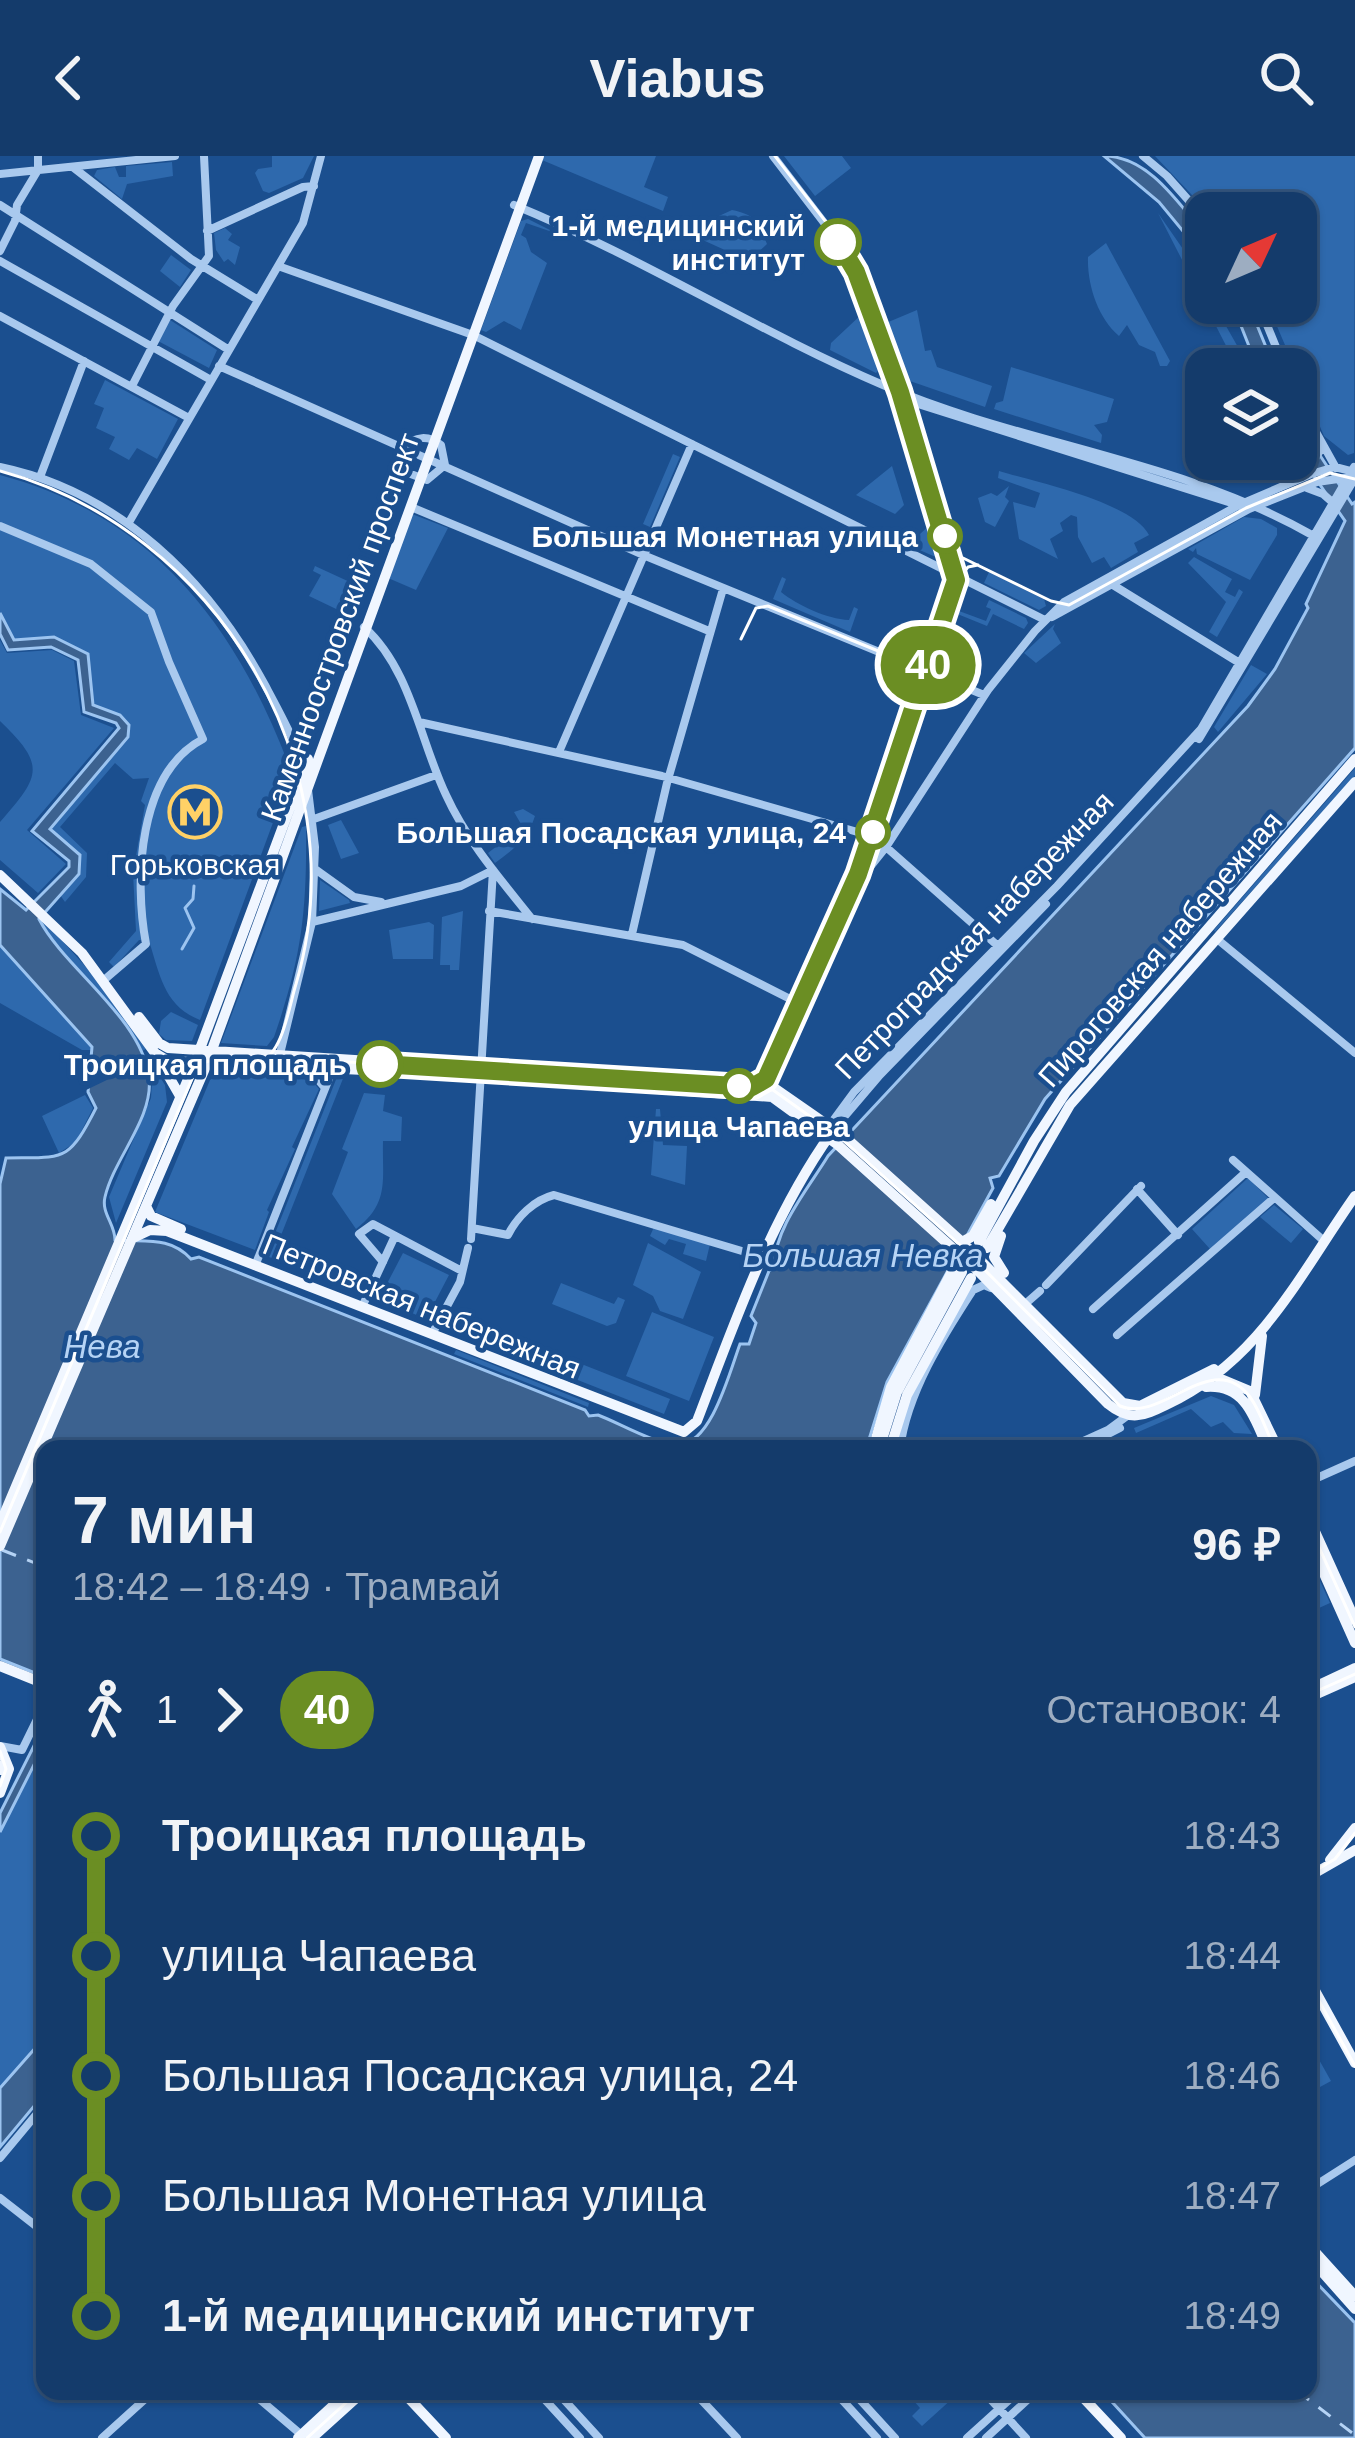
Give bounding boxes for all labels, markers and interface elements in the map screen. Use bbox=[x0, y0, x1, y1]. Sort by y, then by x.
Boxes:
icon: back bbox=[36, 45, 102, 111]
icon: search bbox=[1253, 45, 1319, 111]
text: Viabus bbox=[589, 48, 766, 108]
north arrow bbox=[1185, 192, 1317, 324]
map controls bbox=[1185, 192, 1317, 480]
place label: 1-й медицинский институт bbox=[552, 209, 805, 276]
marker: 1-й медицинский институт bbox=[816, 220, 860, 264]
button: layers bbox=[1185, 348, 1317, 480]
street label: Каменноостровский проспект bbox=[254, 428, 426, 825]
place label: Большая Монетная улица bbox=[531, 520, 918, 553]
marker: Большая Монетная улица bbox=[929, 520, 961, 552]
line badge: 40 bbox=[874, 626, 982, 704]
text: 40 bbox=[905, 641, 951, 688]
metro station icon: Горьковская bbox=[167, 784, 223, 840]
street label: Петроградская набережная bbox=[828, 785, 1120, 1085]
street label: Пироговская набережная bbox=[1032, 805, 1288, 1093]
place label: Большая Посадская улица, 24 bbox=[396, 816, 846, 849]
marker: Большая Посадская улица, 24 bbox=[857, 816, 889, 848]
place label: Горьковская bbox=[110, 848, 280, 881]
marker: Троицкая площадь bbox=[358, 1042, 402, 1086]
place label: Троицкая площадь bbox=[64, 1048, 347, 1081]
marker: улица Чапаева bbox=[723, 1070, 755, 1102]
place label: улица Чапаева bbox=[628, 1110, 850, 1143]
street label: Петровская набережная bbox=[258, 1227, 586, 1385]
water label: Большая Невка bbox=[743, 1237, 983, 1274]
water label: Нева bbox=[63, 1328, 141, 1365]
text: 7 мин bbox=[72, 1483, 256, 1557]
text: 96 ₽ bbox=[1192, 1519, 1281, 1570]
text: 18:42 – 18:49 · Трамвай bbox=[72, 1565, 501, 1608]
icon: walk bbox=[72, 1677, 138, 1743]
icon: forward bbox=[196, 1677, 262, 1743]
text: 40 bbox=[304, 1686, 350, 1733]
text: 1 bbox=[156, 1688, 178, 1731]
text: Остановок: 4 bbox=[1046, 1688, 1281, 1731]
text: Троицкая площадь bbox=[162, 1810, 587, 1861]
text: 18:43 bbox=[1183, 1814, 1281, 1857]
text: улица Чапаева bbox=[162, 1930, 476, 1981]
text: 18:44 bbox=[1183, 1934, 1281, 1977]
text: Большая Посадская улица, 24 bbox=[162, 2050, 798, 2101]
text: 18:46 bbox=[1183, 2054, 1281, 2097]
text: Большая Монетная улица bbox=[162, 2170, 706, 2221]
text: 18:47 bbox=[1183, 2174, 1281, 2217]
text: 1-й медицинский институт bbox=[162, 2290, 755, 2341]
text: 18:49 bbox=[1183, 2294, 1281, 2337]

